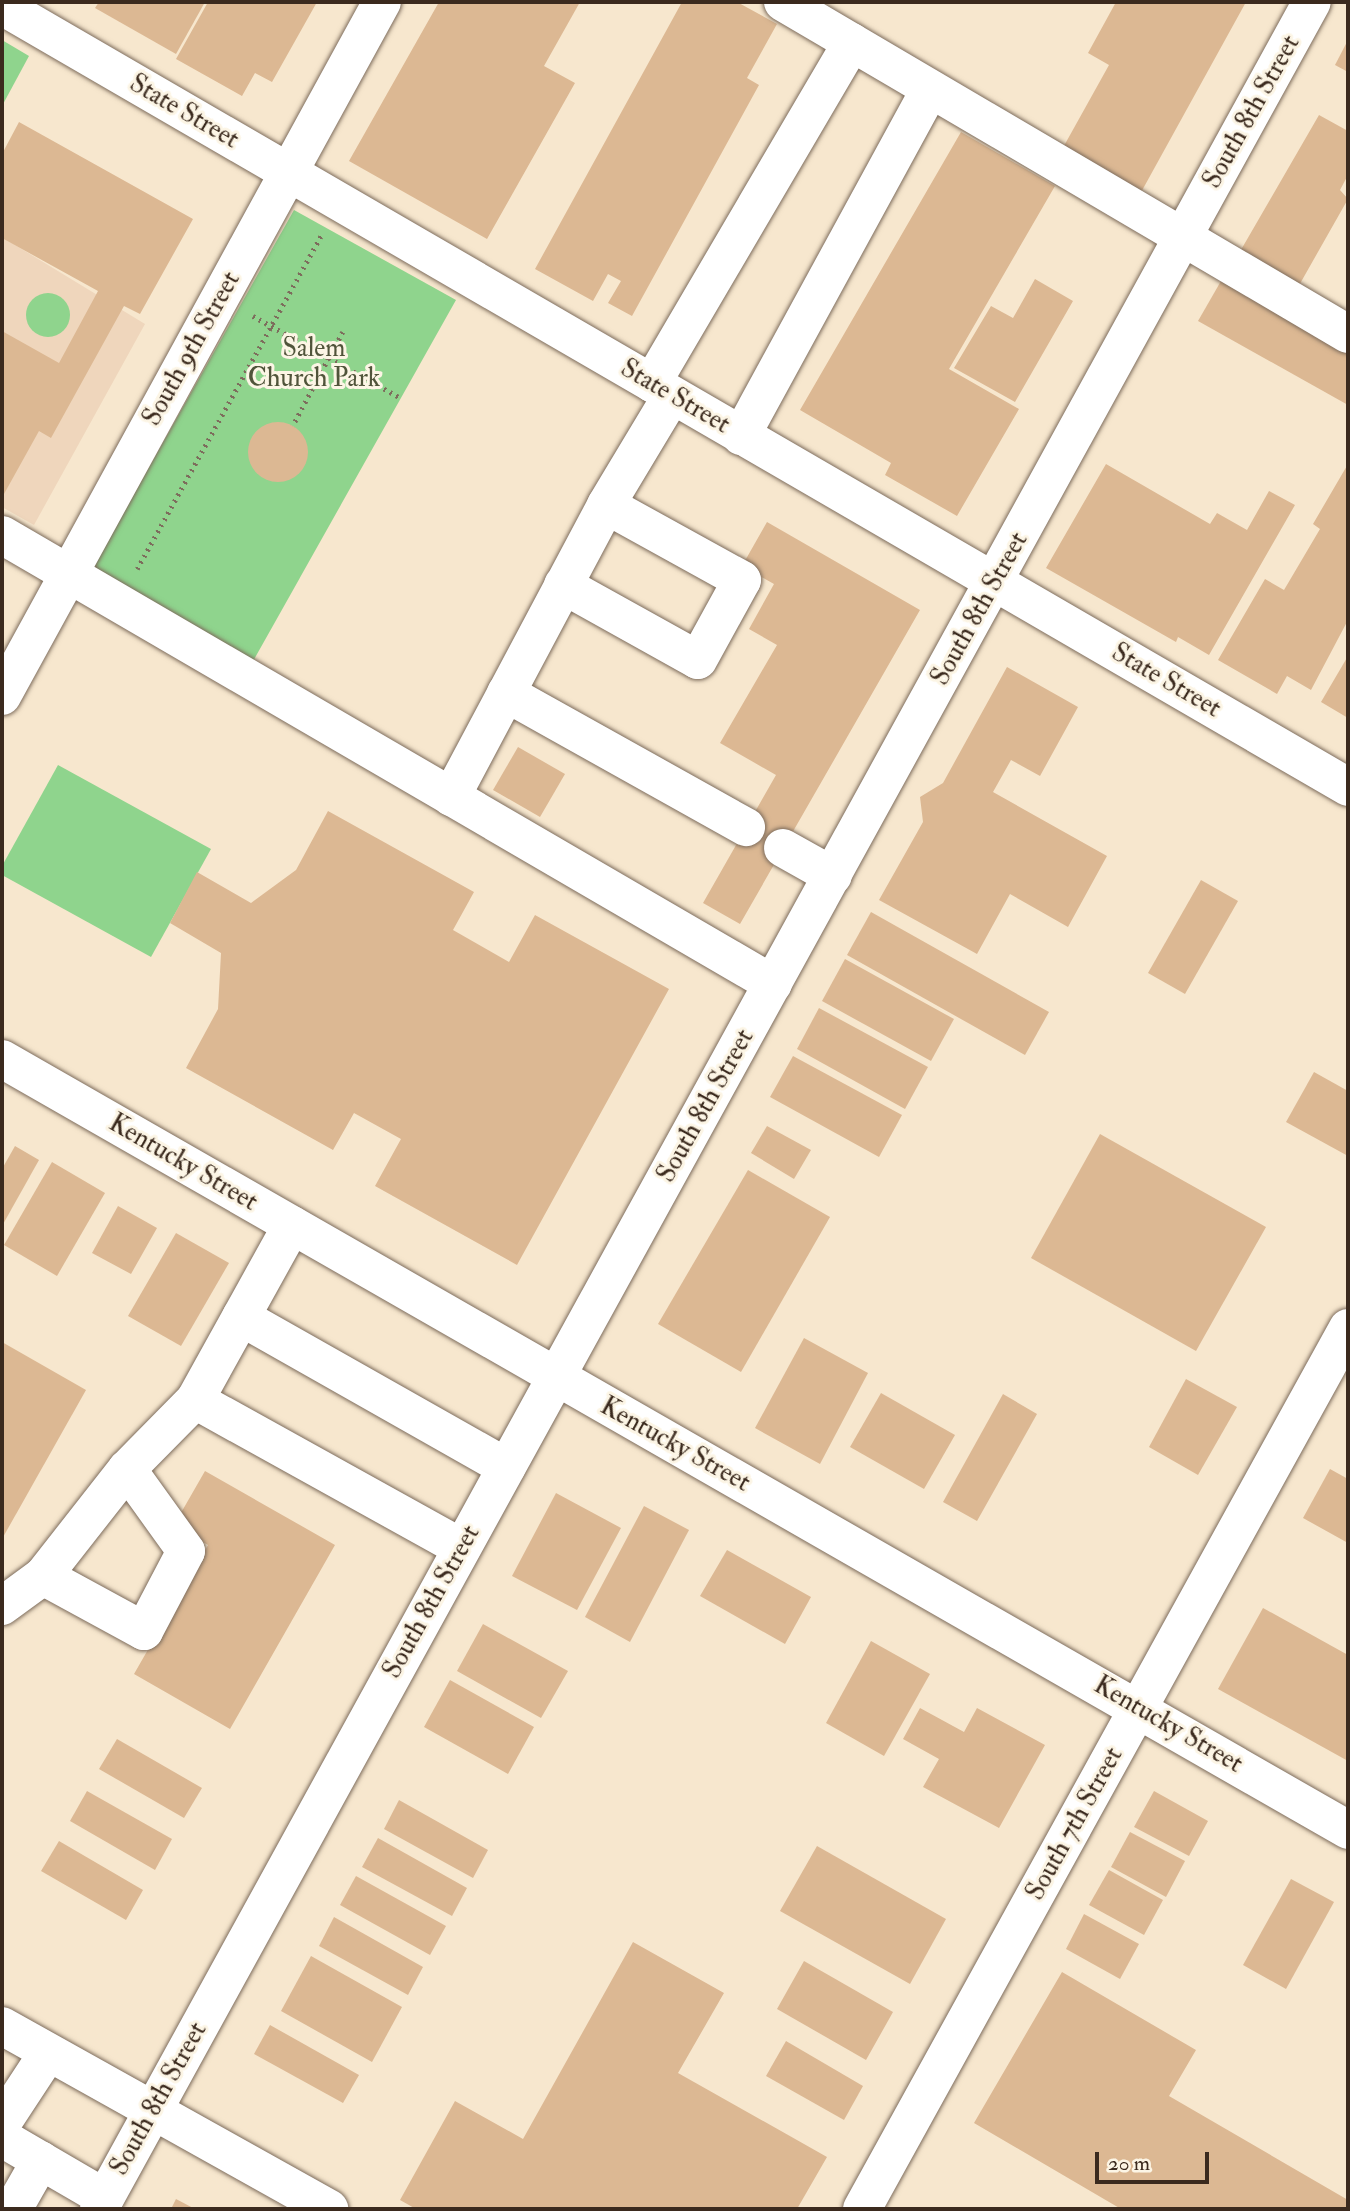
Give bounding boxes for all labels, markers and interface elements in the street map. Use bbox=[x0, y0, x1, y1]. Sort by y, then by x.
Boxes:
street label: South 8th Street bbox=[1197, 30, 1307, 194]
street label: State Street bbox=[124, 68, 244, 156]
street label: South 9th Street bbox=[137, 266, 247, 432]
park label: Salem Church Park bbox=[248, 333, 380, 394]
street label: State Street bbox=[615, 353, 735, 441]
street label: South 8th Street bbox=[925, 527, 1035, 691]
street label: State Street bbox=[1106, 637, 1226, 725]
street label: South 8th Street bbox=[651, 1024, 761, 1188]
street label: Kentucky Street bbox=[103, 1108, 263, 1218]
street label: Kentucky Street bbox=[595, 1391, 755, 1499]
street label: South 8th Street bbox=[377, 1520, 487, 1684]
street label: Kentucky Street bbox=[1088, 1670, 1248, 1780]
street label: South 7th Street bbox=[1020, 1742, 1130, 1906]
street label: South 8th Street bbox=[104, 2017, 214, 2181]
scale bar bbox=[1098, 2138, 1212, 2182]
text: 20 m bbox=[1108, 2150, 1150, 2177]

